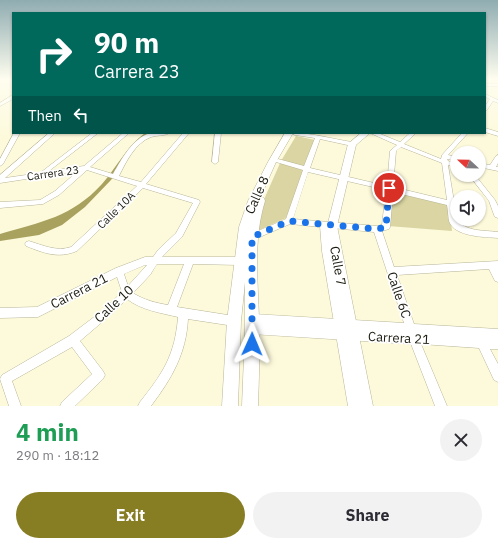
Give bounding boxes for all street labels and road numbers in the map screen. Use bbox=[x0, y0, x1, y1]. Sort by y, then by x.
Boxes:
street label: Carrera 23 bbox=[26, 162, 80, 184]
street label: Calle 8 bbox=[241, 173, 273, 217]
street label: Calle 10A bbox=[94, 188, 138, 232]
street label: Calle 7 bbox=[326, 245, 350, 287]
street label: Carrera 21 bbox=[48, 269, 111, 313]
street label: Calle 6C bbox=[383, 269, 415, 321]
street label: Calle 10 bbox=[91, 281, 137, 327]
street label: Carrera 21 bbox=[368, 328, 431, 348]

